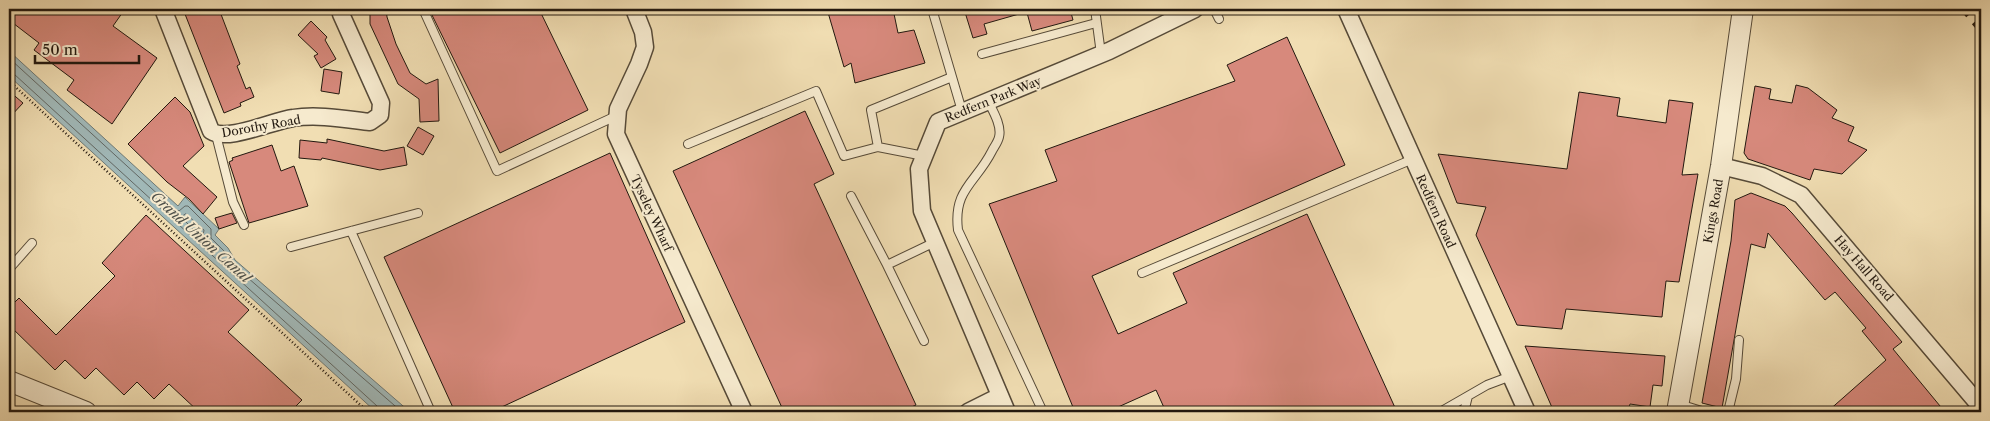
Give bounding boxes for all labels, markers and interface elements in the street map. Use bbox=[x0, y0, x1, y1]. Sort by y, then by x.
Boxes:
scale bar bbox=[35, 32, 139, 64]
text: 50 m bbox=[42, 40, 78, 59]
street label: Redfern Park Way bbox=[943, 73, 1044, 125]
street label: Dorothy Road bbox=[220, 112, 302, 140]
street label: Tyseley Wharf bbox=[628, 172, 677, 255]
street label: Redfern Road bbox=[1413, 172, 1459, 251]
street label: Kings Road bbox=[1700, 177, 1726, 244]
water label: Grand Union Canal bbox=[147, 187, 256, 288]
street label: Hay Hall Road bbox=[1831, 232, 1897, 304]

